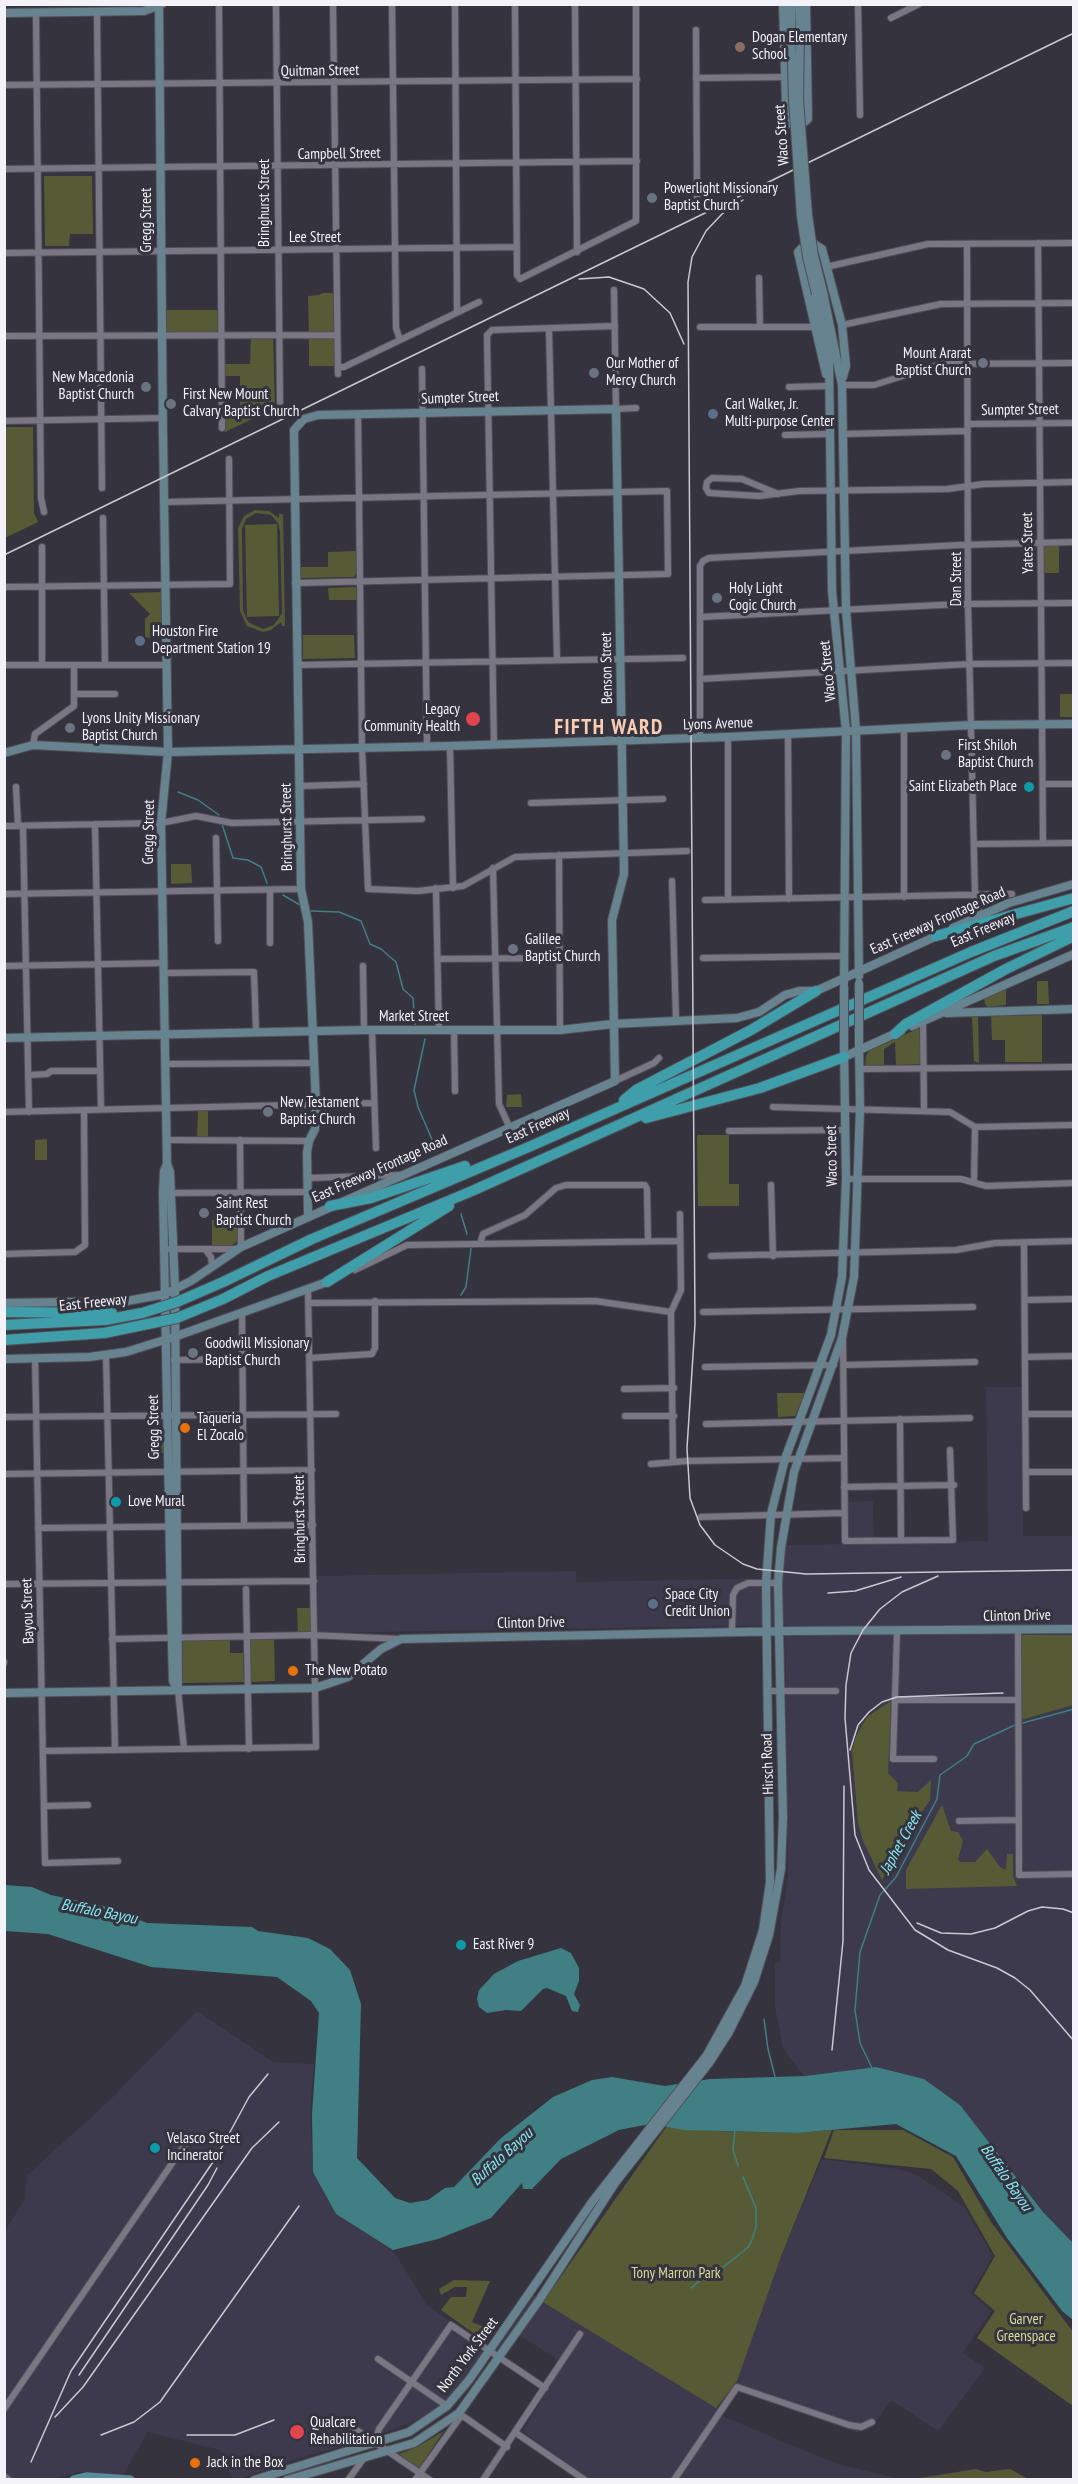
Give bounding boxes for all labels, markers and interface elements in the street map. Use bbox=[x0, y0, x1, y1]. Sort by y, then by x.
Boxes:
place label: Dogan Elementary School bbox=[752, 29, 847, 64]
marker: Dogan Elementary School bbox=[733, 40, 747, 54]
street label: Quitman Street bbox=[280, 61, 360, 81]
street label: Waco Street bbox=[771, 104, 793, 166]
street label: Campbell Street bbox=[297, 144, 381, 164]
street label: Bringhurst Street bbox=[256, 159, 274, 247]
place label: Powerlight Missionary Baptist Church bbox=[664, 180, 778, 215]
street label: Gregg Street bbox=[138, 188, 156, 252]
marker: Powerlight Missionary Baptist Church bbox=[645, 191, 659, 205]
street label: Lee Street bbox=[289, 229, 341, 247]
place label: Mount Ararat Baptist Church bbox=[896, 345, 971, 380]
place label: Our Mother of Mercy Church bbox=[606, 355, 678, 390]
marker: Mount Ararat Baptist Church bbox=[976, 356, 990, 370]
marker: Our Mother of Mercy Church bbox=[587, 366, 601, 380]
place label: New Macedonia Baptist Church bbox=[52, 369, 134, 404]
marker: New Macedonia Baptist Church bbox=[139, 380, 153, 394]
place label: First New Mount Calvary Baptist Church bbox=[183, 386, 299, 421]
street label: Sumpter Street bbox=[421, 388, 499, 408]
place label: Carl Walker, Jr. Multi-purpose Center bbox=[725, 396, 834, 431]
marker: First New Mount Calvary Baptist Church bbox=[164, 397, 178, 411]
street label: Sumpter Street bbox=[981, 400, 1059, 420]
marker: Carl Walker, Jr. Multi-purpose Center bbox=[706, 407, 720, 421]
street label: Yates Street bbox=[1018, 512, 1038, 574]
street label: Dan Street bbox=[948, 552, 966, 606]
place label: Holy Light Cogic Church bbox=[729, 580, 796, 615]
marker: Holy Light Cogic Church bbox=[710, 591, 724, 605]
place label: Houston Fire Department Station 19 bbox=[152, 623, 271, 658]
street label: Benson Street bbox=[597, 632, 617, 704]
marker: Houston Fire Department Station 19 bbox=[133, 634, 147, 648]
street label: Waco Street bbox=[816, 640, 840, 702]
place label: Legacy Community Health bbox=[364, 701, 460, 736]
place label: Lyons Unity Missionary Baptist Church bbox=[82, 710, 200, 745]
marker: Legacy Community Health bbox=[464, 710, 482, 728]
street label: Lyons Avenue bbox=[683, 714, 753, 734]
district label: FIFTH WARD bbox=[554, 715, 664, 741]
marker: Lyons Unity Missionary Baptist Church bbox=[63, 721, 77, 735]
place label: First Shiloh Baptist Church bbox=[958, 737, 1033, 772]
marker: First Shiloh Baptist Church bbox=[939, 748, 953, 762]
place label: Saint Elizabeth Place bbox=[909, 778, 1017, 796]
marker: Saint Elizabeth Place bbox=[1022, 780, 1036, 794]
street label: Bringhurst Street bbox=[277, 783, 297, 871]
street label: Gregg Street bbox=[139, 799, 159, 865]
street label: East Freeway Frontage Road bbox=[868, 883, 1008, 959]
street label: East Freeway bbox=[948, 908, 1018, 952]
place label: Galilee Baptist Church bbox=[525, 931, 600, 966]
marker: Galilee Baptist Church bbox=[506, 942, 520, 956]
street label: Market Street bbox=[379, 1008, 449, 1026]
place label: New Testament Baptist Church bbox=[280, 1094, 359, 1129]
street label: East Freeway bbox=[503, 1104, 573, 1148]
marker: New Testament Baptist Church bbox=[261, 1105, 275, 1119]
street label: Waco Street bbox=[822, 1125, 842, 1187]
street label: East Freeway Frontage Road bbox=[310, 1131, 450, 1207]
place label: Saint Rest Baptist Church bbox=[216, 1195, 291, 1230]
marker: Saint Rest Baptist Church bbox=[197, 1206, 211, 1220]
street label: East Freeway bbox=[58, 1291, 128, 1315]
place label: Goodwill Missionary Baptist Church bbox=[205, 1335, 309, 1370]
marker: Goodwill Missionary Baptist Church bbox=[186, 1346, 200, 1360]
street label: Gregg Street bbox=[144, 1394, 164, 1460]
place label: Taqueria El Zocalo bbox=[197, 1410, 244, 1445]
marker: Taqueria El Zocalo bbox=[178, 1421, 192, 1435]
street label: Bringhurst Street bbox=[290, 1475, 310, 1563]
place label: Love Mural bbox=[128, 1493, 185, 1511]
marker: Love Mural bbox=[109, 1495, 123, 1509]
street label: Bayou Street bbox=[18, 1578, 38, 1644]
place label: Space City Credit Union bbox=[665, 1586, 730, 1621]
marker: Space City Credit Union bbox=[646, 1597, 660, 1611]
street label: Clinton Drive bbox=[983, 1606, 1051, 1626]
street label: Clinton Drive bbox=[497, 1613, 565, 1633]
place label: The New Potato bbox=[305, 1662, 387, 1680]
marker: The New Potato bbox=[286, 1664, 300, 1678]
street label: Hirsch Road bbox=[758, 1733, 778, 1795]
water label: Japhet Creek bbox=[876, 1808, 926, 1878]
water label: Buffalo Bayou bbox=[59, 1895, 139, 1929]
place label: East River 9 bbox=[473, 1936, 534, 1954]
marker: East River 9 bbox=[454, 1938, 468, 1952]
water label: Buffalo Bayou bbox=[467, 2124, 537, 2190]
place label: Velasco Street Incinerator bbox=[167, 2130, 240, 2165]
marker: Velasco Street Incinerator bbox=[148, 2141, 162, 2155]
water label: Buffalo Bayou bbox=[976, 2141, 1036, 2215]
park label: Tony Marron Park bbox=[631, 2265, 721, 2283]
park label: Garver Greenspace bbox=[996, 2311, 1056, 2346]
street label: North York Street bbox=[434, 2314, 502, 2396]
place label: Qualcare Rehabilitation bbox=[310, 2414, 382, 2449]
marker: Qualcare Rehabilitation bbox=[288, 2423, 306, 2441]
place label: Jack in the Box bbox=[207, 2454, 284, 2472]
marker: Jack in the Box bbox=[188, 2456, 202, 2470]

